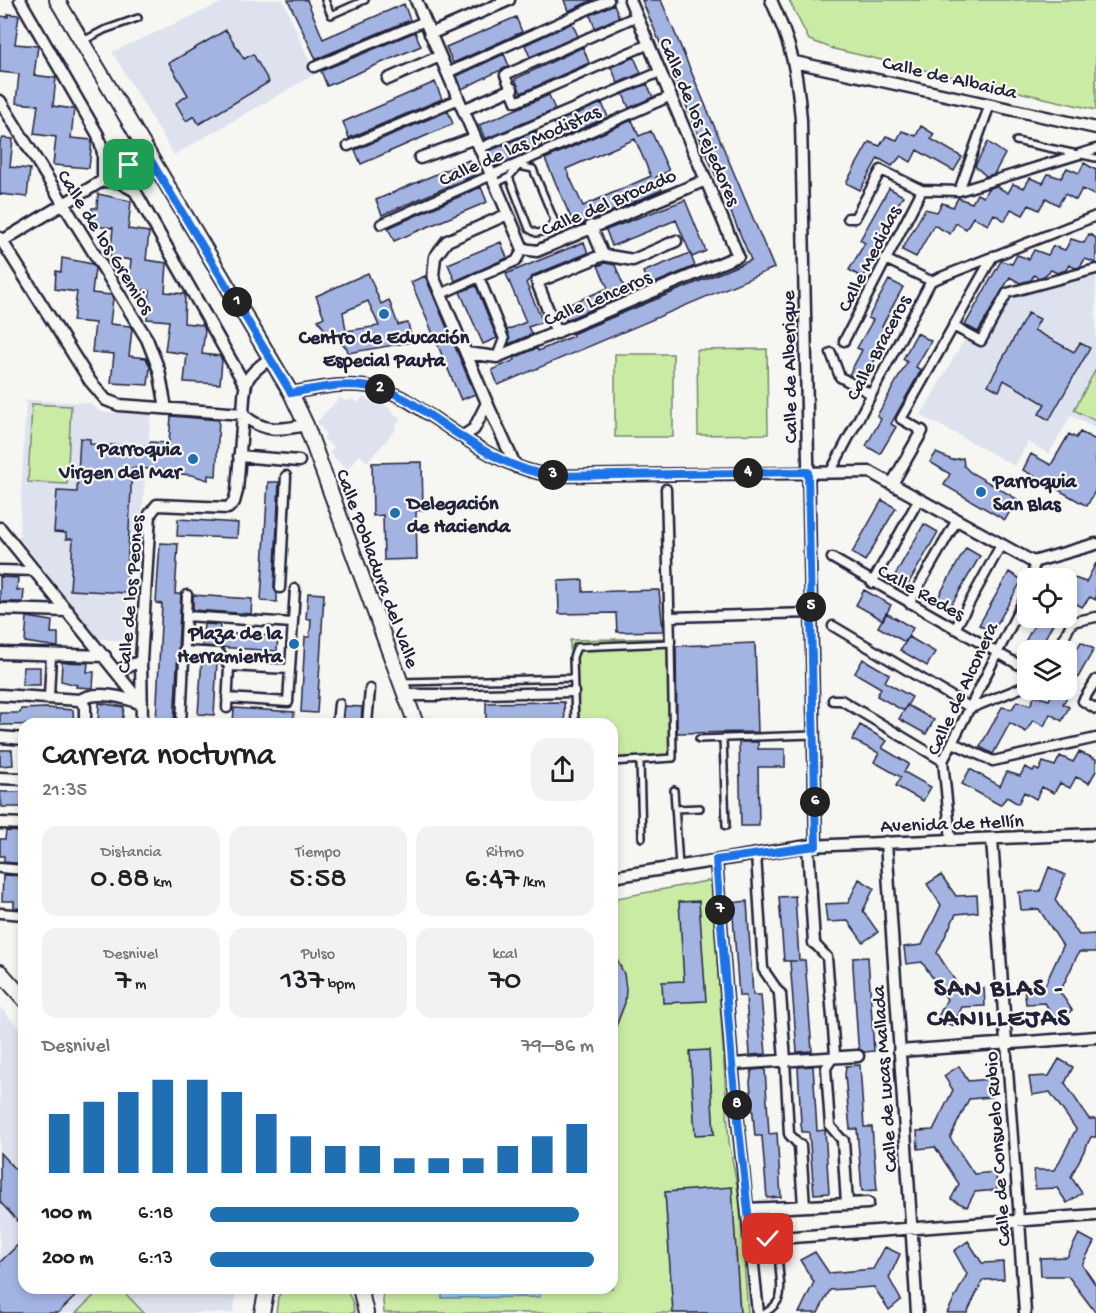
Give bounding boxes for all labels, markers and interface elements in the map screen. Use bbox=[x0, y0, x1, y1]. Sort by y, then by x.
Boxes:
street label: Calle de los Tejedores bbox=[652, 35, 744, 211]
street label: Calle de Albaida bbox=[880, 53, 1020, 106]
street label: Calle de las Modistas bbox=[436, 101, 605, 193]
pin bbox=[103, 139, 154, 190]
icon: arrive bbox=[112, 148, 145, 181]
street label: Calle del Brocado bbox=[538, 165, 680, 243]
street label: Calle de los Gremios bbox=[50, 166, 158, 320]
street label: Calle Medidas bbox=[834, 202, 908, 317]
street label: Calle Lenceros bbox=[541, 267, 656, 333]
pin: 1 bbox=[222, 287, 252, 317]
street label: Calle de Alberique bbox=[779, 290, 804, 444]
street label: Calle Braceros bbox=[843, 291, 918, 405]
text: 1 bbox=[234, 292, 240, 311]
marker: Centro de Educación Especial Pauta bbox=[377, 307, 391, 321]
place label: Centro de Educación Especial Pauta bbox=[298, 328, 470, 374]
pin: 2 bbox=[365, 374, 395, 404]
text: 2 bbox=[376, 379, 384, 398]
place label: Parroquia Virgen del Mar bbox=[58, 440, 183, 486]
marker: Parroquia Virgen del Mar bbox=[186, 452, 200, 466]
pin: 4 bbox=[733, 458, 763, 488]
pin: 3 bbox=[538, 460, 568, 490]
text: 4 bbox=[744, 463, 752, 482]
text: 3 bbox=[549, 465, 557, 484]
street label: Calle Pobladura del Valle bbox=[329, 467, 423, 672]
place label: Parroquia San Blas bbox=[992, 472, 1077, 518]
marker: Parroquia San Blas bbox=[974, 485, 988, 499]
place label: Delegación de Hacienda bbox=[405, 494, 511, 540]
marker: Delegación de Hacienda bbox=[388, 506, 402, 520]
street label: Calle de los Peones bbox=[114, 514, 151, 674]
street label: Calle Redes bbox=[873, 561, 968, 628]
map controls bbox=[1017, 568, 1077, 700]
button: locate bbox=[1017, 568, 1077, 628]
pin: 5 bbox=[796, 592, 826, 622]
text: 5 bbox=[807, 597, 815, 616]
street label: Calle de Alconera bbox=[923, 619, 1005, 760]
place label: Plaza de la Herramienta bbox=[177, 624, 283, 670]
marker: Plaza de la Herramienta bbox=[287, 637, 301, 651]
button: layers bbox=[1017, 640, 1077, 700]
text: Carrera nocturna bbox=[42, 738, 275, 776]
button: share bbox=[531, 738, 594, 801]
text: 21:35 bbox=[42, 780, 87, 803]
pin: 6 bbox=[800, 787, 830, 817]
text: 6 bbox=[811, 792, 819, 811]
street label: Avenida de Hellín bbox=[880, 811, 1025, 839]
text: Distancia bbox=[101, 844, 161, 863]
text: Tiempo bbox=[295, 844, 341, 863]
text: Ritmo bbox=[486, 844, 524, 863]
text: 0.88 bbox=[90, 863, 150, 898]
text: 5:58 bbox=[289, 863, 347, 898]
text: 6:47 bbox=[465, 863, 519, 898]
text: km bbox=[150, 874, 172, 893]
text: /km bbox=[519, 874, 545, 893]
pin: 7 bbox=[705, 895, 735, 925]
text: 7 bbox=[716, 900, 724, 919]
text: Desnivel bbox=[104, 946, 158, 965]
text: Pulso bbox=[301, 946, 335, 965]
text: kcal bbox=[493, 946, 517, 965]
text: 7 bbox=[116, 965, 131, 1000]
text: 137 bbox=[281, 965, 324, 1000]
text: 70 bbox=[489, 965, 521, 1000]
district label: SAN BLAS - CANILLEJAS bbox=[927, 975, 1071, 1036]
text: m bbox=[131, 976, 146, 995]
text: bpm bbox=[324, 976, 355, 995]
street label: Calle de Lucas Mallada bbox=[868, 984, 904, 1173]
text: Desnivel bbox=[42, 1036, 110, 1059]
text: 79–86 m bbox=[521, 1036, 594, 1059]
street label: Calle de Consuelo Rubio bbox=[981, 1051, 1018, 1247]
pin: 8 bbox=[722, 1090, 752, 1120]
text: 8 bbox=[733, 1095, 741, 1114]
text: 100 m bbox=[42, 1203, 92, 1226]
text: 6:18 bbox=[138, 1203, 173, 1226]
pin bbox=[742, 1213, 793, 1264]
icon: check bbox=[751, 1222, 784, 1255]
text: 200 m bbox=[42, 1248, 93, 1271]
text: 6:13 bbox=[138, 1248, 173, 1271]

